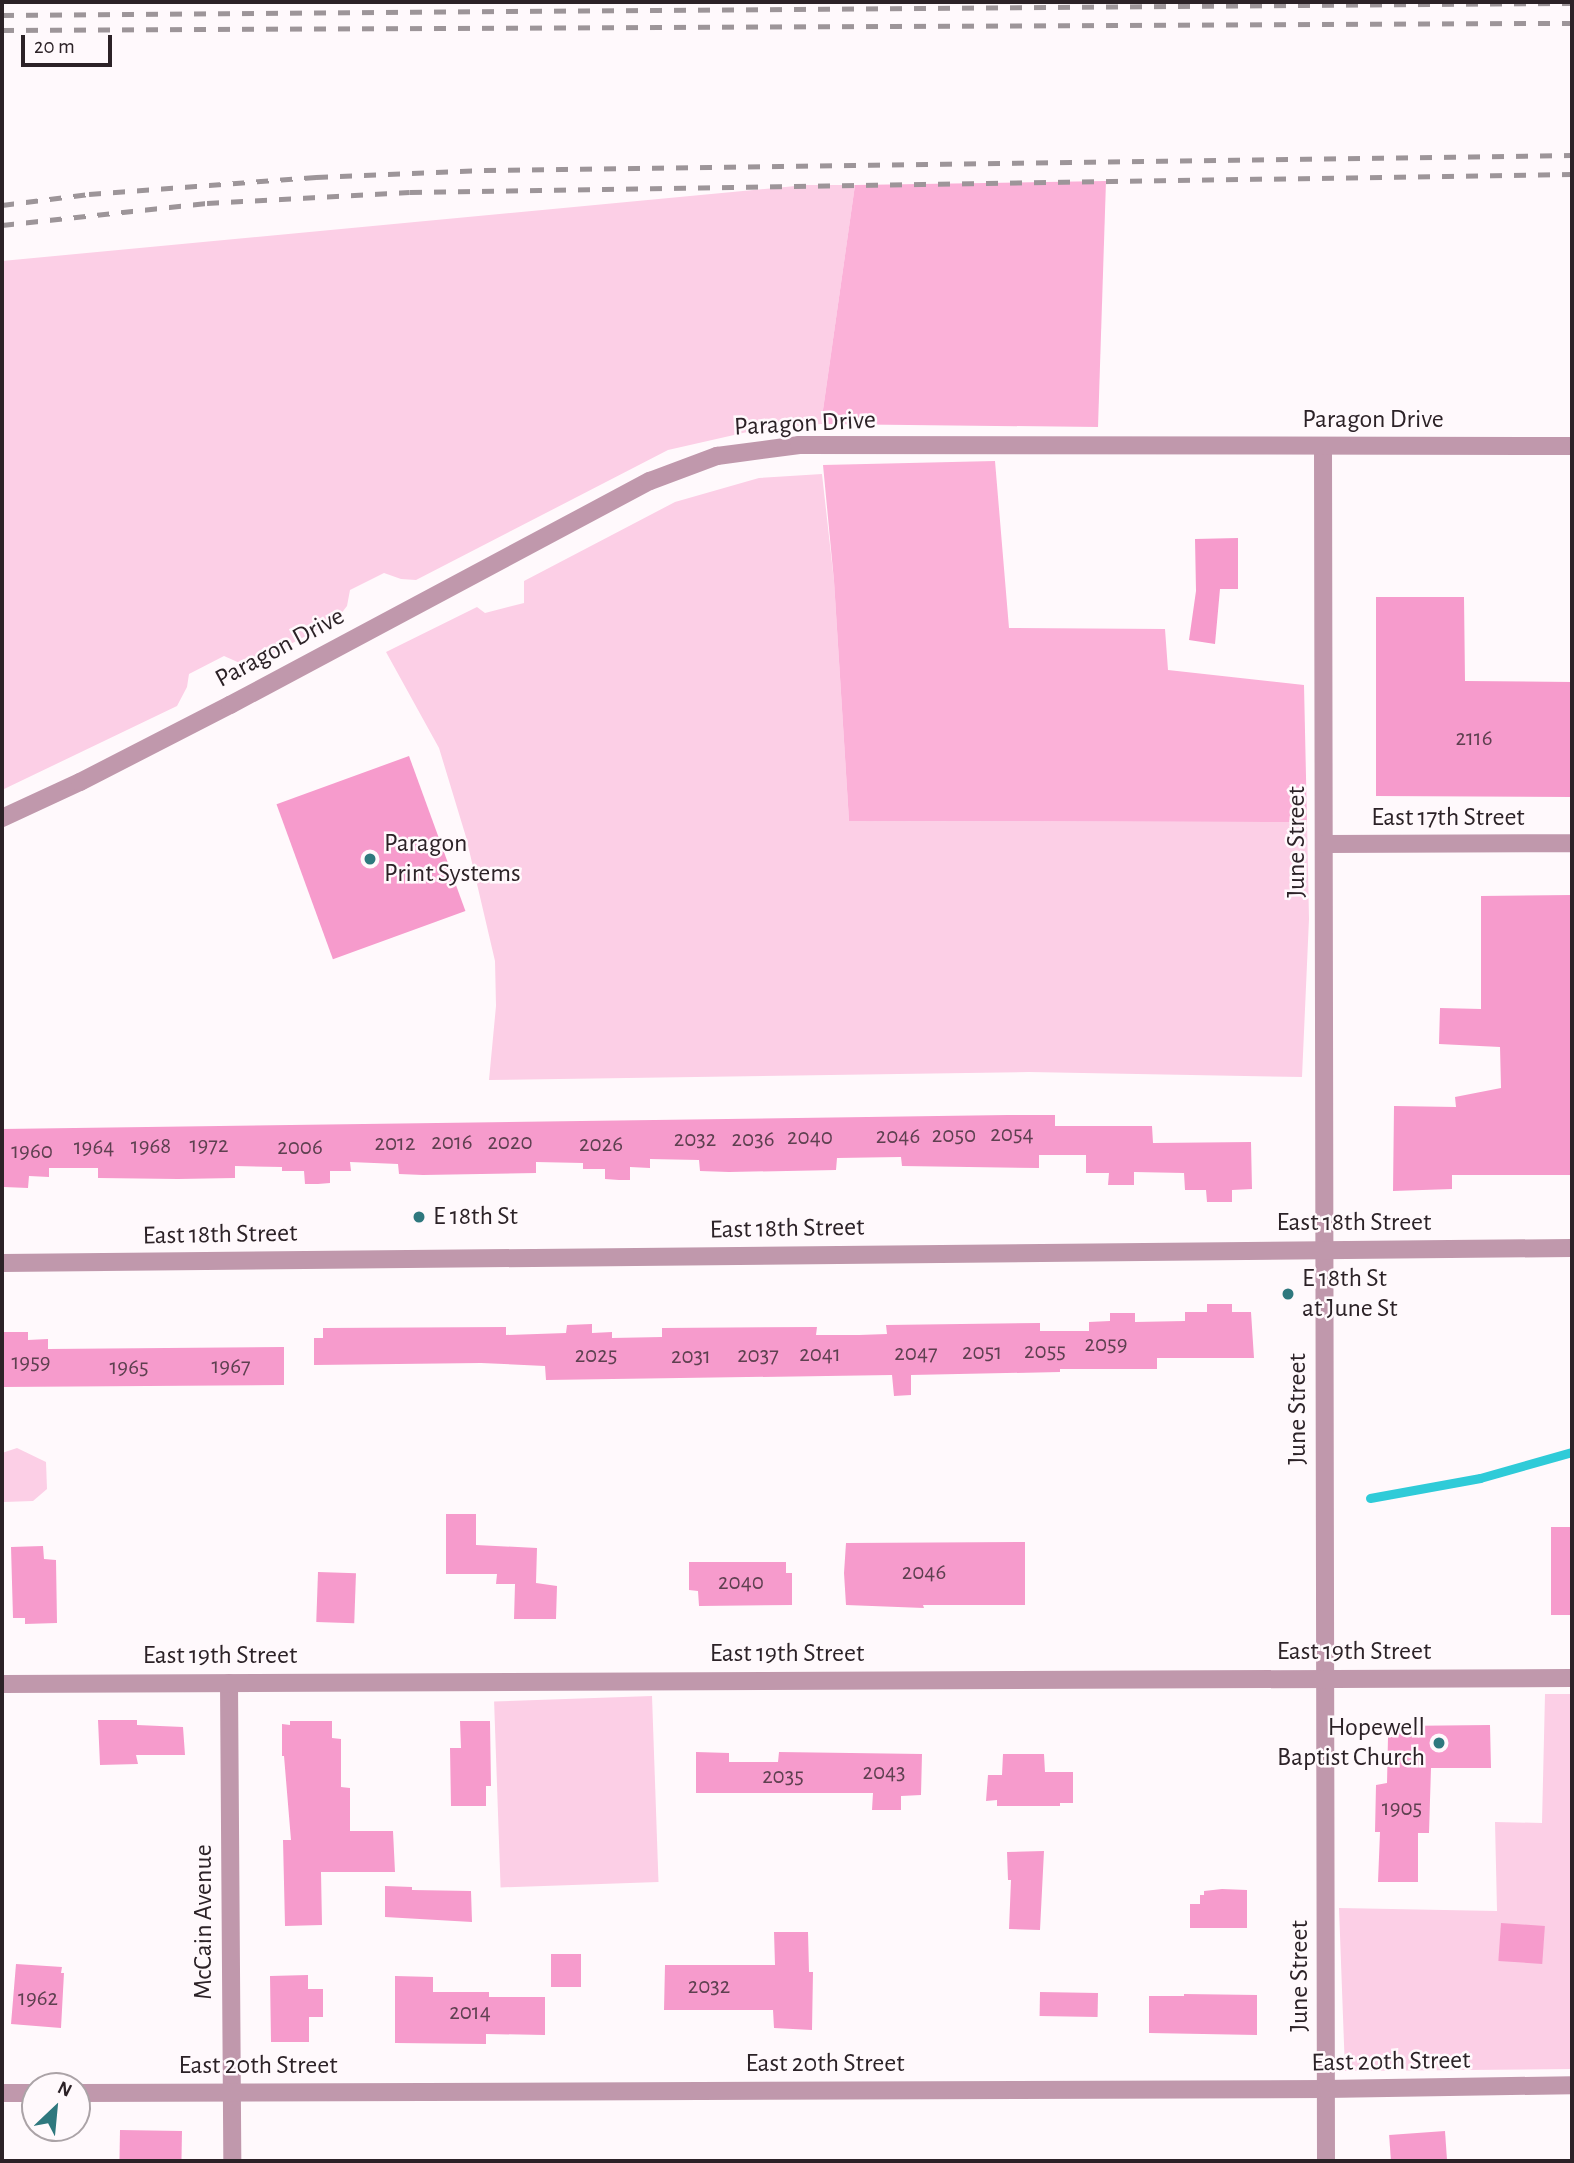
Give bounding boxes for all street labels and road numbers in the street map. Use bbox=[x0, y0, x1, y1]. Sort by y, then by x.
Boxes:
street label: Paragon Drive bbox=[1302, 404, 1444, 436]
street label: Paragon Drive bbox=[733, 405, 877, 443]
street label: Paragon Drive bbox=[210, 601, 350, 695]
street label: June Street bbox=[1281, 786, 1313, 898]
street label: East 17th Street bbox=[1371, 802, 1525, 834]
street label: East 18th Street bbox=[1277, 1207, 1431, 1239]
street label: East 18th Street bbox=[709, 1212, 865, 1246]
street label: East 18th Street bbox=[142, 1218, 298, 1252]
street label: June Street bbox=[1282, 1353, 1314, 1465]
street label: East 19th Street bbox=[1277, 1636, 1431, 1668]
street label: East 19th Street bbox=[710, 1638, 864, 1670]
street label: East 19th Street bbox=[143, 1640, 297, 1672]
street label: McCain Avenue bbox=[188, 1844, 220, 2000]
street label: June Street bbox=[1284, 1920, 1316, 2032]
street label: East 20th Street bbox=[1311, 2045, 1471, 2079]
street label: East 20th Street bbox=[745, 2048, 905, 2080]
street label: East 20th Street bbox=[178, 2050, 338, 2082]

